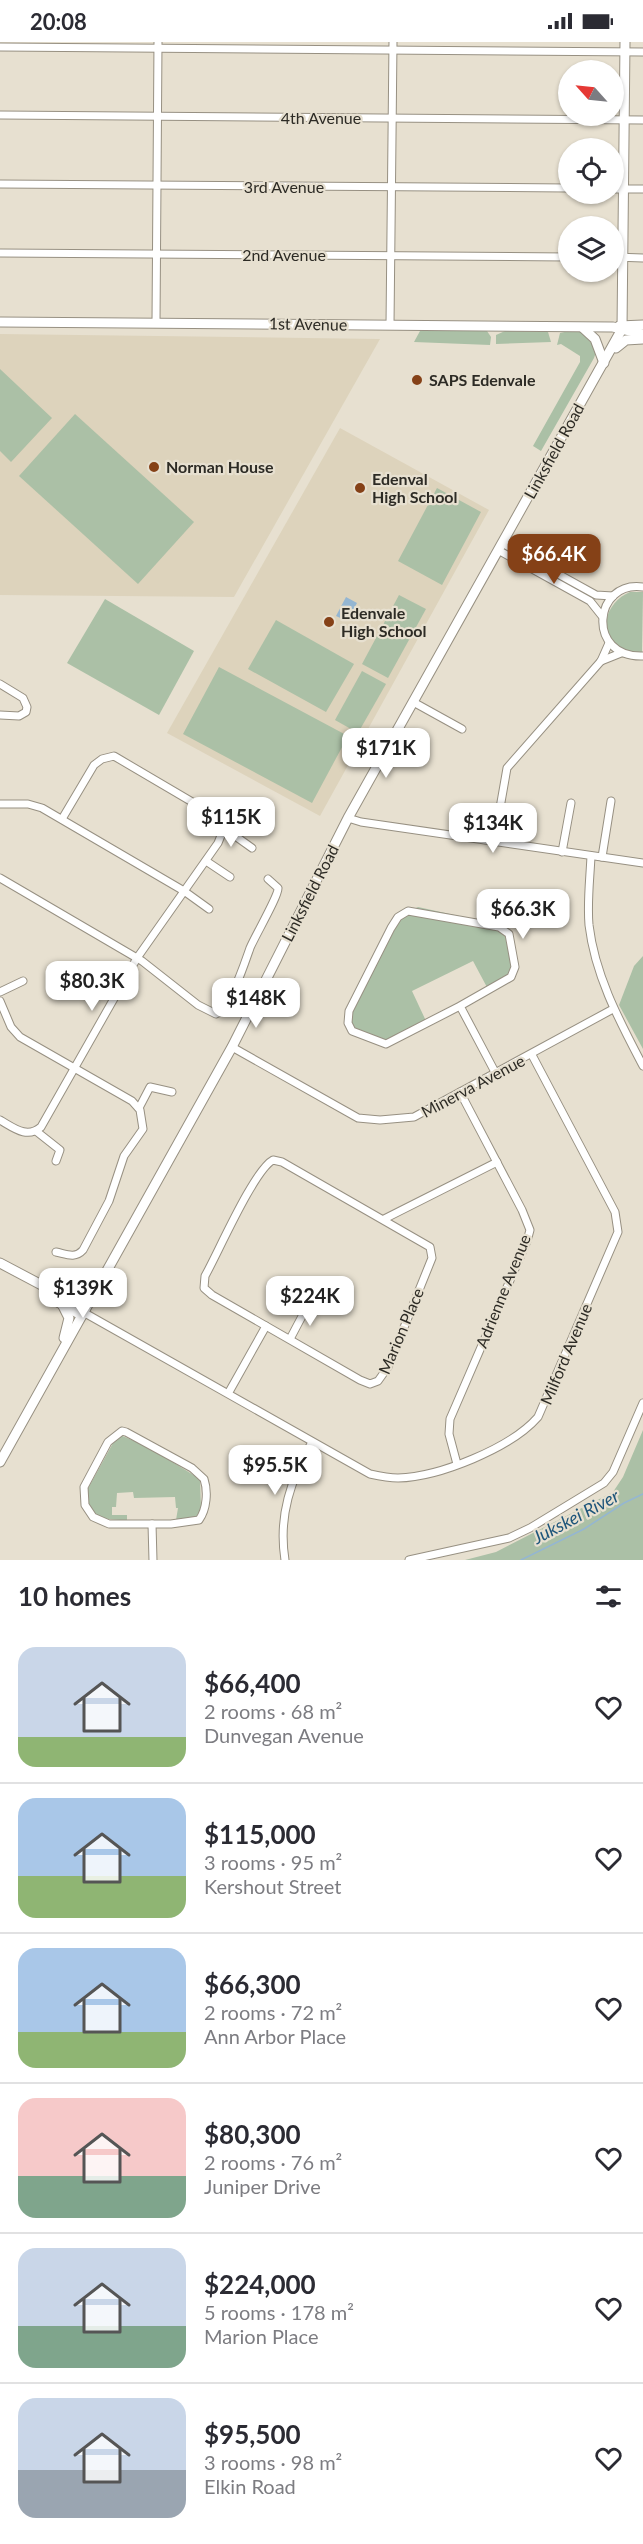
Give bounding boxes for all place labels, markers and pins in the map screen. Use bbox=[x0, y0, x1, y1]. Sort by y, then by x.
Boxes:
place label: SAPS Edenvale bbox=[429, 370, 536, 389]
marker: SAPS Edenvale bbox=[410, 373, 424, 387]
place label: Norman House bbox=[166, 457, 274, 476]
marker: Norman House bbox=[147, 460, 161, 474]
place label: Edenval High School bbox=[372, 469, 458, 506]
marker: Edenval High School bbox=[353, 481, 367, 495]
pin: $66.4K bbox=[505, 534, 603, 585]
place label: Edenvale High School bbox=[341, 603, 427, 640]
marker: Edenvale High School bbox=[322, 615, 336, 629]
pin: $171K bbox=[344, 728, 428, 779]
pin: $115K bbox=[189, 797, 273, 848]
pin: $134K bbox=[451, 803, 535, 854]
pin: $66.3K bbox=[474, 889, 572, 940]
pin: $80.3K bbox=[43, 961, 141, 1012]
pin: $148K bbox=[214, 978, 298, 1029]
pin: $139K bbox=[41, 1268, 125, 1319]
pin: $224K bbox=[268, 1276, 352, 1327]
pin: $95.5K bbox=[226, 1445, 324, 1496]

